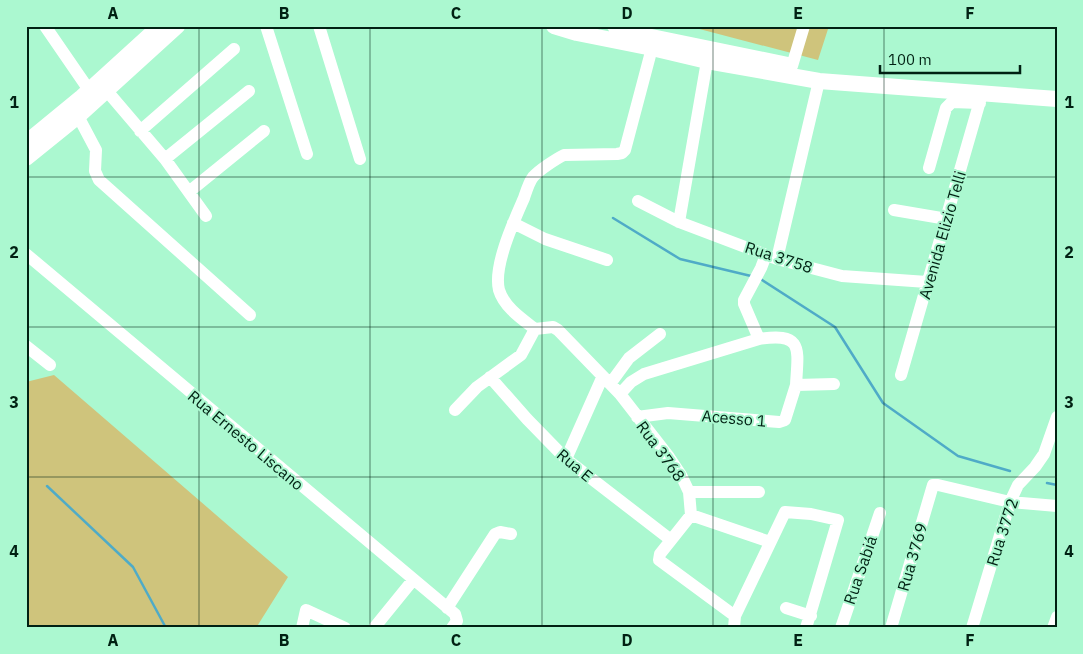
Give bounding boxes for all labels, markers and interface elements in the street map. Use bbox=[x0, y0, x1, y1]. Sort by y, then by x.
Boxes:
text: A bbox=[108, 3, 119, 23]
text: B bbox=[279, 3, 290, 23]
text: C bbox=[451, 3, 461, 23]
text: D bbox=[621, 3, 633, 23]
text: E bbox=[793, 3, 803, 23]
text: F bbox=[965, 3, 975, 23]
scale bar bbox=[880, 42, 1020, 74]
text: 100 m bbox=[888, 50, 932, 69]
text: 1 bbox=[9, 92, 19, 112]
text: 1 bbox=[1064, 92, 1074, 112]
street label: Avenida Elizio Telli bbox=[914, 169, 970, 301]
street label: Rua 3758 bbox=[743, 237, 815, 277]
text: 2 bbox=[9, 242, 19, 262]
text: 2 bbox=[1064, 242, 1074, 262]
street label: Rua Ernesto Liscano bbox=[184, 386, 308, 494]
text: 3 bbox=[9, 392, 19, 412]
text: 3 bbox=[1064, 392, 1074, 412]
street label: Acesso 1 bbox=[701, 405, 767, 431]
street label: Rua 3768 bbox=[632, 417, 690, 485]
street label: Rua E bbox=[553, 444, 597, 486]
street label: Rua 3772 bbox=[982, 496, 1022, 568]
street label: Rua 3769 bbox=[893, 521, 931, 593]
street label: Rua Sabiá bbox=[839, 533, 881, 607]
text: 4 bbox=[9, 541, 19, 561]
text: 4 bbox=[1064, 541, 1074, 561]
text: A bbox=[108, 630, 119, 650]
text: B bbox=[279, 630, 290, 650]
text: C bbox=[451, 630, 461, 650]
text: D bbox=[621, 630, 633, 650]
text: E bbox=[793, 630, 803, 650]
text: F bbox=[965, 630, 975, 650]

